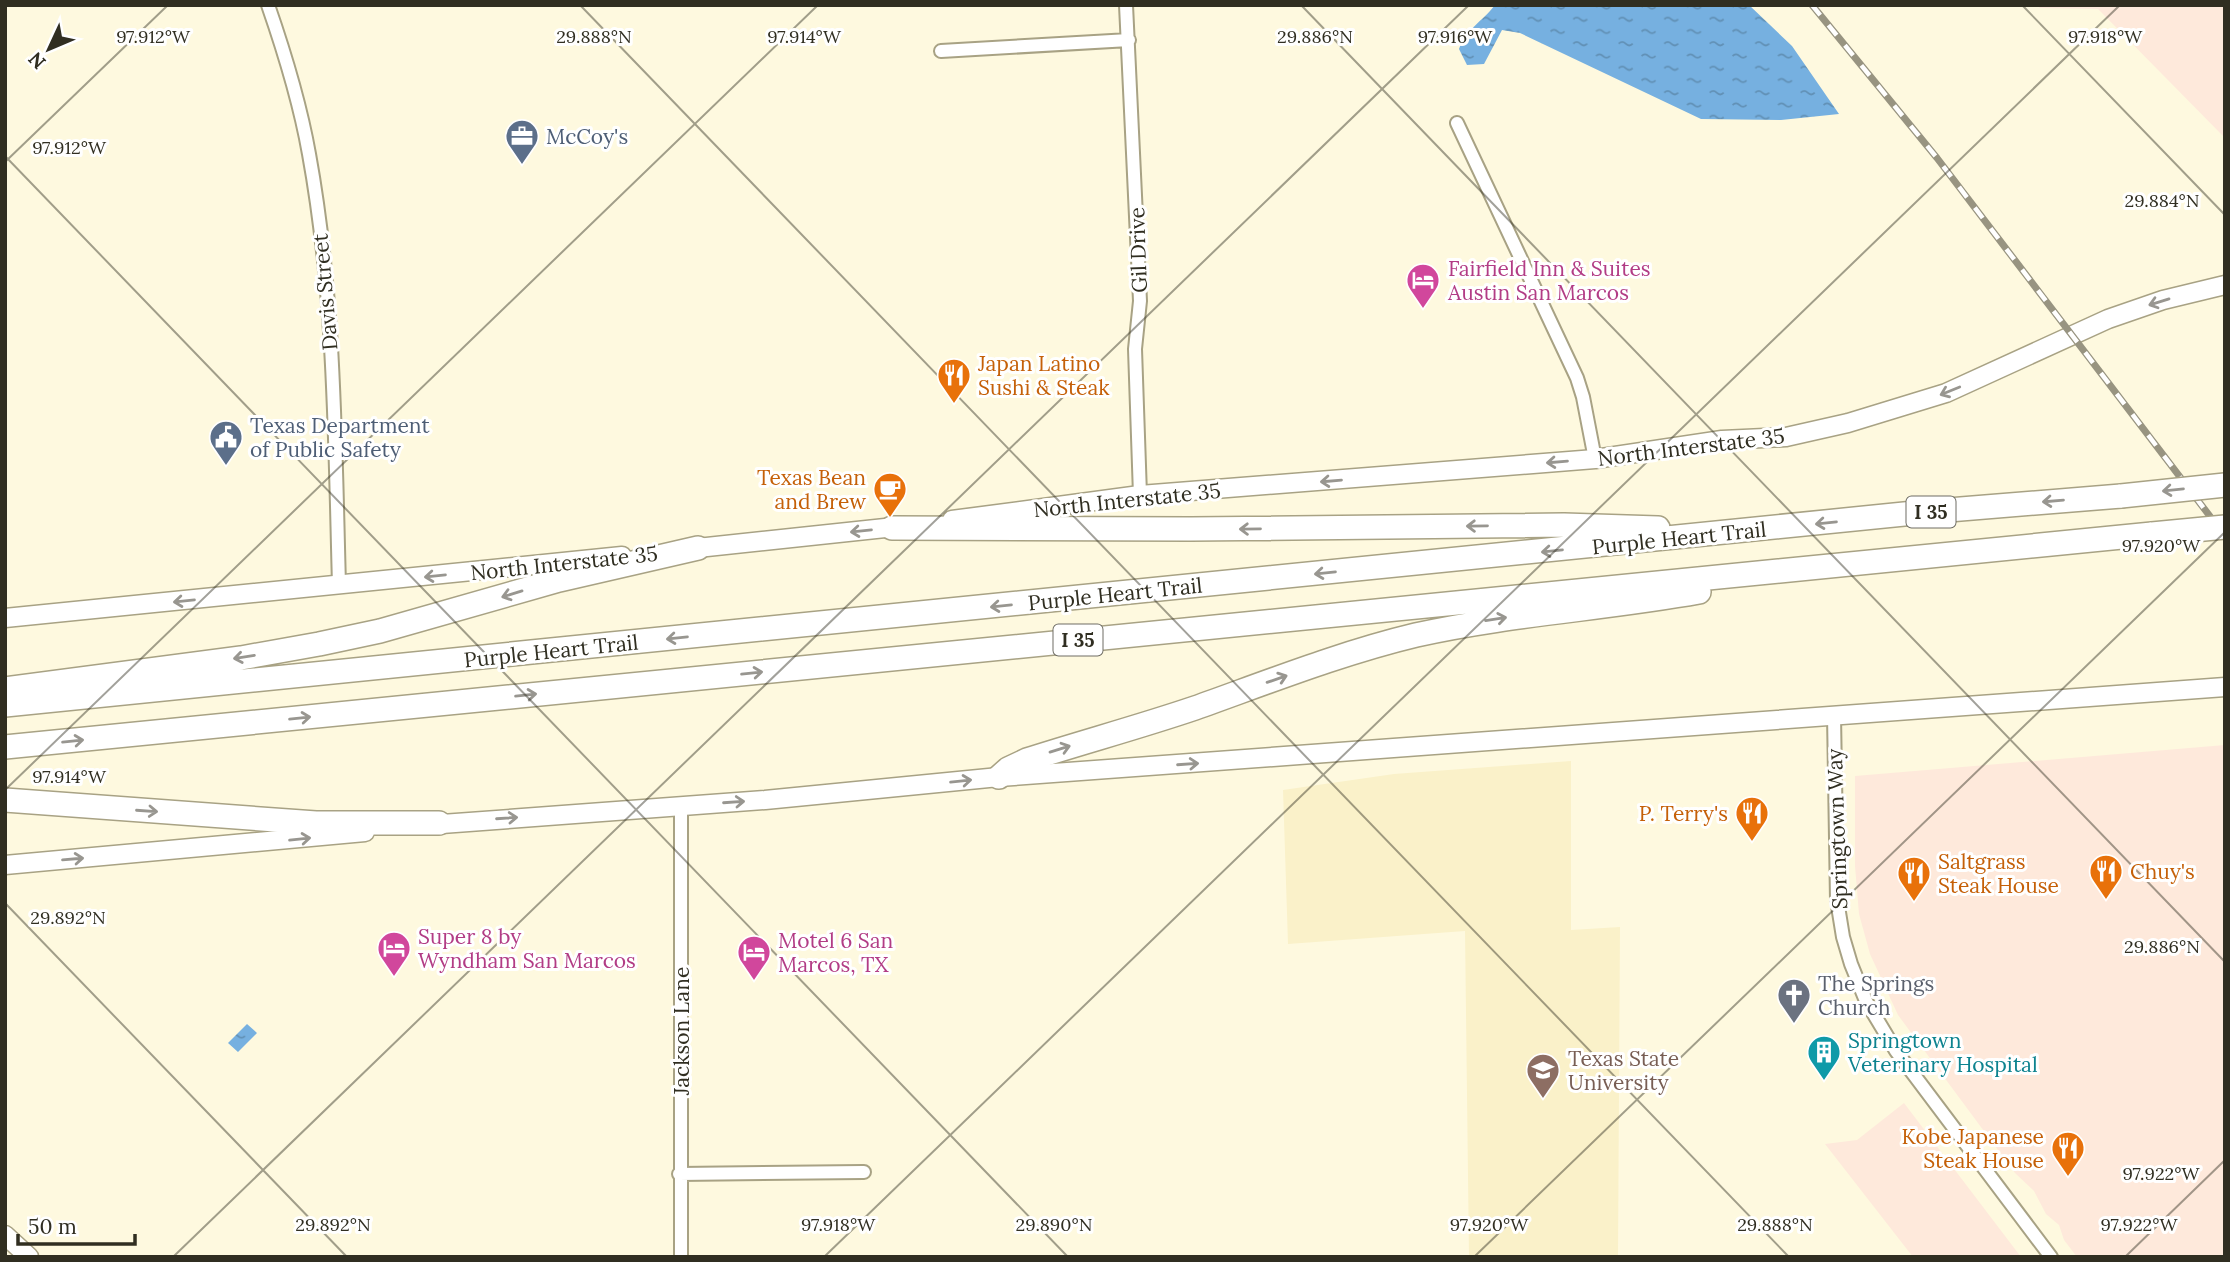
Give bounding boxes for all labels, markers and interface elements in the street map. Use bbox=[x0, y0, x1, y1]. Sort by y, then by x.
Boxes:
north arrow bbox=[14, 14, 84, 84]
text: 97.912°W bbox=[116, 25, 191, 48]
text: 29.888°N bbox=[556, 25, 632, 48]
text: 97.914°W bbox=[767, 25, 842, 48]
text: 29.886°N bbox=[1277, 25, 1353, 48]
text: 97.916°W bbox=[1418, 25, 1493, 48]
text: 97.918°W bbox=[2068, 25, 2143, 48]
text: N bbox=[23, 47, 51, 74]
office icon: McCoy's bbox=[503, 117, 541, 166]
place label: McCoy's bbox=[546, 123, 628, 150]
text: 97.912°W bbox=[32, 136, 107, 159]
text: 29.884°N bbox=[2125, 189, 2199, 212]
street label: Gil Drive bbox=[1123, 207, 1153, 293]
street label: Davis Street bbox=[306, 231, 344, 352]
place label: Fairfield Inn & Suites Austin San Marcos bbox=[1447, 255, 1651, 306]
hotel icon: Fairfield Inn & Suites Austin San Marcos bbox=[1404, 261, 1442, 310]
one-way arrow bbox=[2148, 297, 2170, 310]
place label: Japan Latino Sushi & Steak bbox=[977, 350, 1110, 401]
restaurant icon: Japan Latino Sushi & Steak bbox=[935, 356, 973, 405]
one-way arrow bbox=[1939, 385, 1961, 398]
place label: Texas Department of Public Safety bbox=[250, 412, 430, 463]
public building icon: Texas Department of Public Safety bbox=[207, 418, 245, 467]
street label: North Interstate 35 bbox=[1596, 422, 1786, 472]
one-way arrow bbox=[1547, 456, 1569, 469]
place label: Texas Bean and Brew bbox=[757, 464, 866, 515]
cafe icon: Texas Bean and Brew bbox=[871, 470, 909, 519]
one-way arrow bbox=[1320, 475, 1343, 488]
street label: North Interstate 35 bbox=[1032, 477, 1222, 523]
one-way arrow bbox=[2162, 484, 2185, 497]
one-way arrow bbox=[2042, 495, 2065, 508]
road number: I 35 bbox=[1906, 496, 1955, 527]
street label: Purple Heart Trail bbox=[1591, 515, 1767, 561]
one-way arrow bbox=[1815, 516, 1838, 529]
one-way arrow bbox=[1466, 519, 1489, 533]
one-way arrow bbox=[1239, 522, 1262, 535]
one-way arrow bbox=[850, 525, 873, 538]
text: 97.920°W bbox=[2122, 534, 2201, 557]
street label: North Interstate 35 bbox=[469, 540, 659, 586]
one-way arrow bbox=[1541, 544, 1563, 557]
one-way arrow bbox=[1314, 567, 1337, 580]
one-way arrow bbox=[424, 570, 447, 583]
street label: Purple Heart Trail bbox=[1027, 571, 1203, 617]
one-way arrow bbox=[502, 588, 524, 601]
one-way arrow bbox=[173, 594, 196, 607]
one-way arrow bbox=[990, 599, 1013, 612]
one-way arrow bbox=[1484, 612, 1507, 625]
road number: I 35 bbox=[1054, 624, 1102, 656]
street label: Purple Heart Trail bbox=[463, 628, 639, 674]
one-way arrow bbox=[667, 632, 689, 645]
one-way arrow bbox=[233, 651, 255, 664]
one-way arrow bbox=[740, 666, 763, 679]
one-way arrow bbox=[1265, 672, 1287, 684]
one-way arrow bbox=[514, 689, 537, 702]
one-way arrow bbox=[288, 711, 310, 724]
one-way arrow bbox=[61, 734, 84, 747]
one-way arrow bbox=[1049, 742, 1071, 755]
street label: Springtown Way bbox=[1821, 748, 1853, 910]
one-way arrow bbox=[1176, 757, 1198, 770]
text: 97.914°W bbox=[32, 765, 107, 788]
one-way arrow bbox=[949, 774, 971, 787]
restaurant icon: P. Terry's bbox=[1733, 794, 1771, 843]
one-way arrow bbox=[722, 795, 745, 808]
place label: P. Terry's bbox=[1639, 800, 1728, 827]
one-way arrow bbox=[135, 805, 157, 818]
one-way arrow bbox=[495, 811, 518, 824]
one-way arrow bbox=[288, 832, 311, 845]
place label: Saltgrass Steak House bbox=[1938, 848, 2059, 899]
one-way arrow bbox=[61, 852, 84, 865]
restaurant icon: Chuy's bbox=[2087, 852, 2125, 901]
restaurant icon: Saltgrass Steak House bbox=[1895, 854, 1933, 903]
place label: Chuy's bbox=[2130, 858, 2195, 885]
text: 29.892°N bbox=[30, 906, 106, 929]
place label: Super 8 by Wyndham San Marcos bbox=[418, 923, 636, 974]
place label: Motel 6 San Marcos, TX bbox=[778, 927, 894, 978]
hotel icon: Super 8 by Wyndham San Marcos bbox=[375, 929, 413, 978]
hotel icon: Motel 6 San Marcos, TX bbox=[735, 933, 773, 982]
text: 29.886°N bbox=[2124, 935, 2200, 958]
street label: Jackson Lane bbox=[668, 967, 695, 1096]
place label: The Springs Church bbox=[1818, 970, 1934, 1021]
church icon: The Springs Church bbox=[1775, 976, 1813, 1025]
place label: Springtown Veterinary Hospital bbox=[1847, 1027, 2038, 1078]
building icon: Springtown Veterinary Hospital bbox=[1805, 1033, 1843, 1082]
place label: Texas State University bbox=[1568, 1045, 1679, 1096]
school or university icon: Texas State University bbox=[1524, 1051, 1562, 1100]
place label: Kobe Japanese Steak House bbox=[1902, 1123, 2044, 1174]
restaurant icon: Kobe Japanese Steak House bbox=[2049, 1129, 2087, 1178]
text: 97.922°W bbox=[2123, 1162, 2201, 1185]
scale bar bbox=[18, 1202, 135, 1246]
text: 50 m bbox=[28, 1213, 77, 1240]
text: 29.892°N bbox=[295, 1213, 371, 1236]
text: 97.918°W bbox=[801, 1213, 876, 1236]
text: 29.890°N bbox=[1016, 1213, 1092, 1236]
text: 97.920°W bbox=[1450, 1213, 1529, 1236]
text: 29.888°N bbox=[1737, 1213, 1813, 1236]
text: 97.922°W bbox=[2101, 1213, 2179, 1236]

